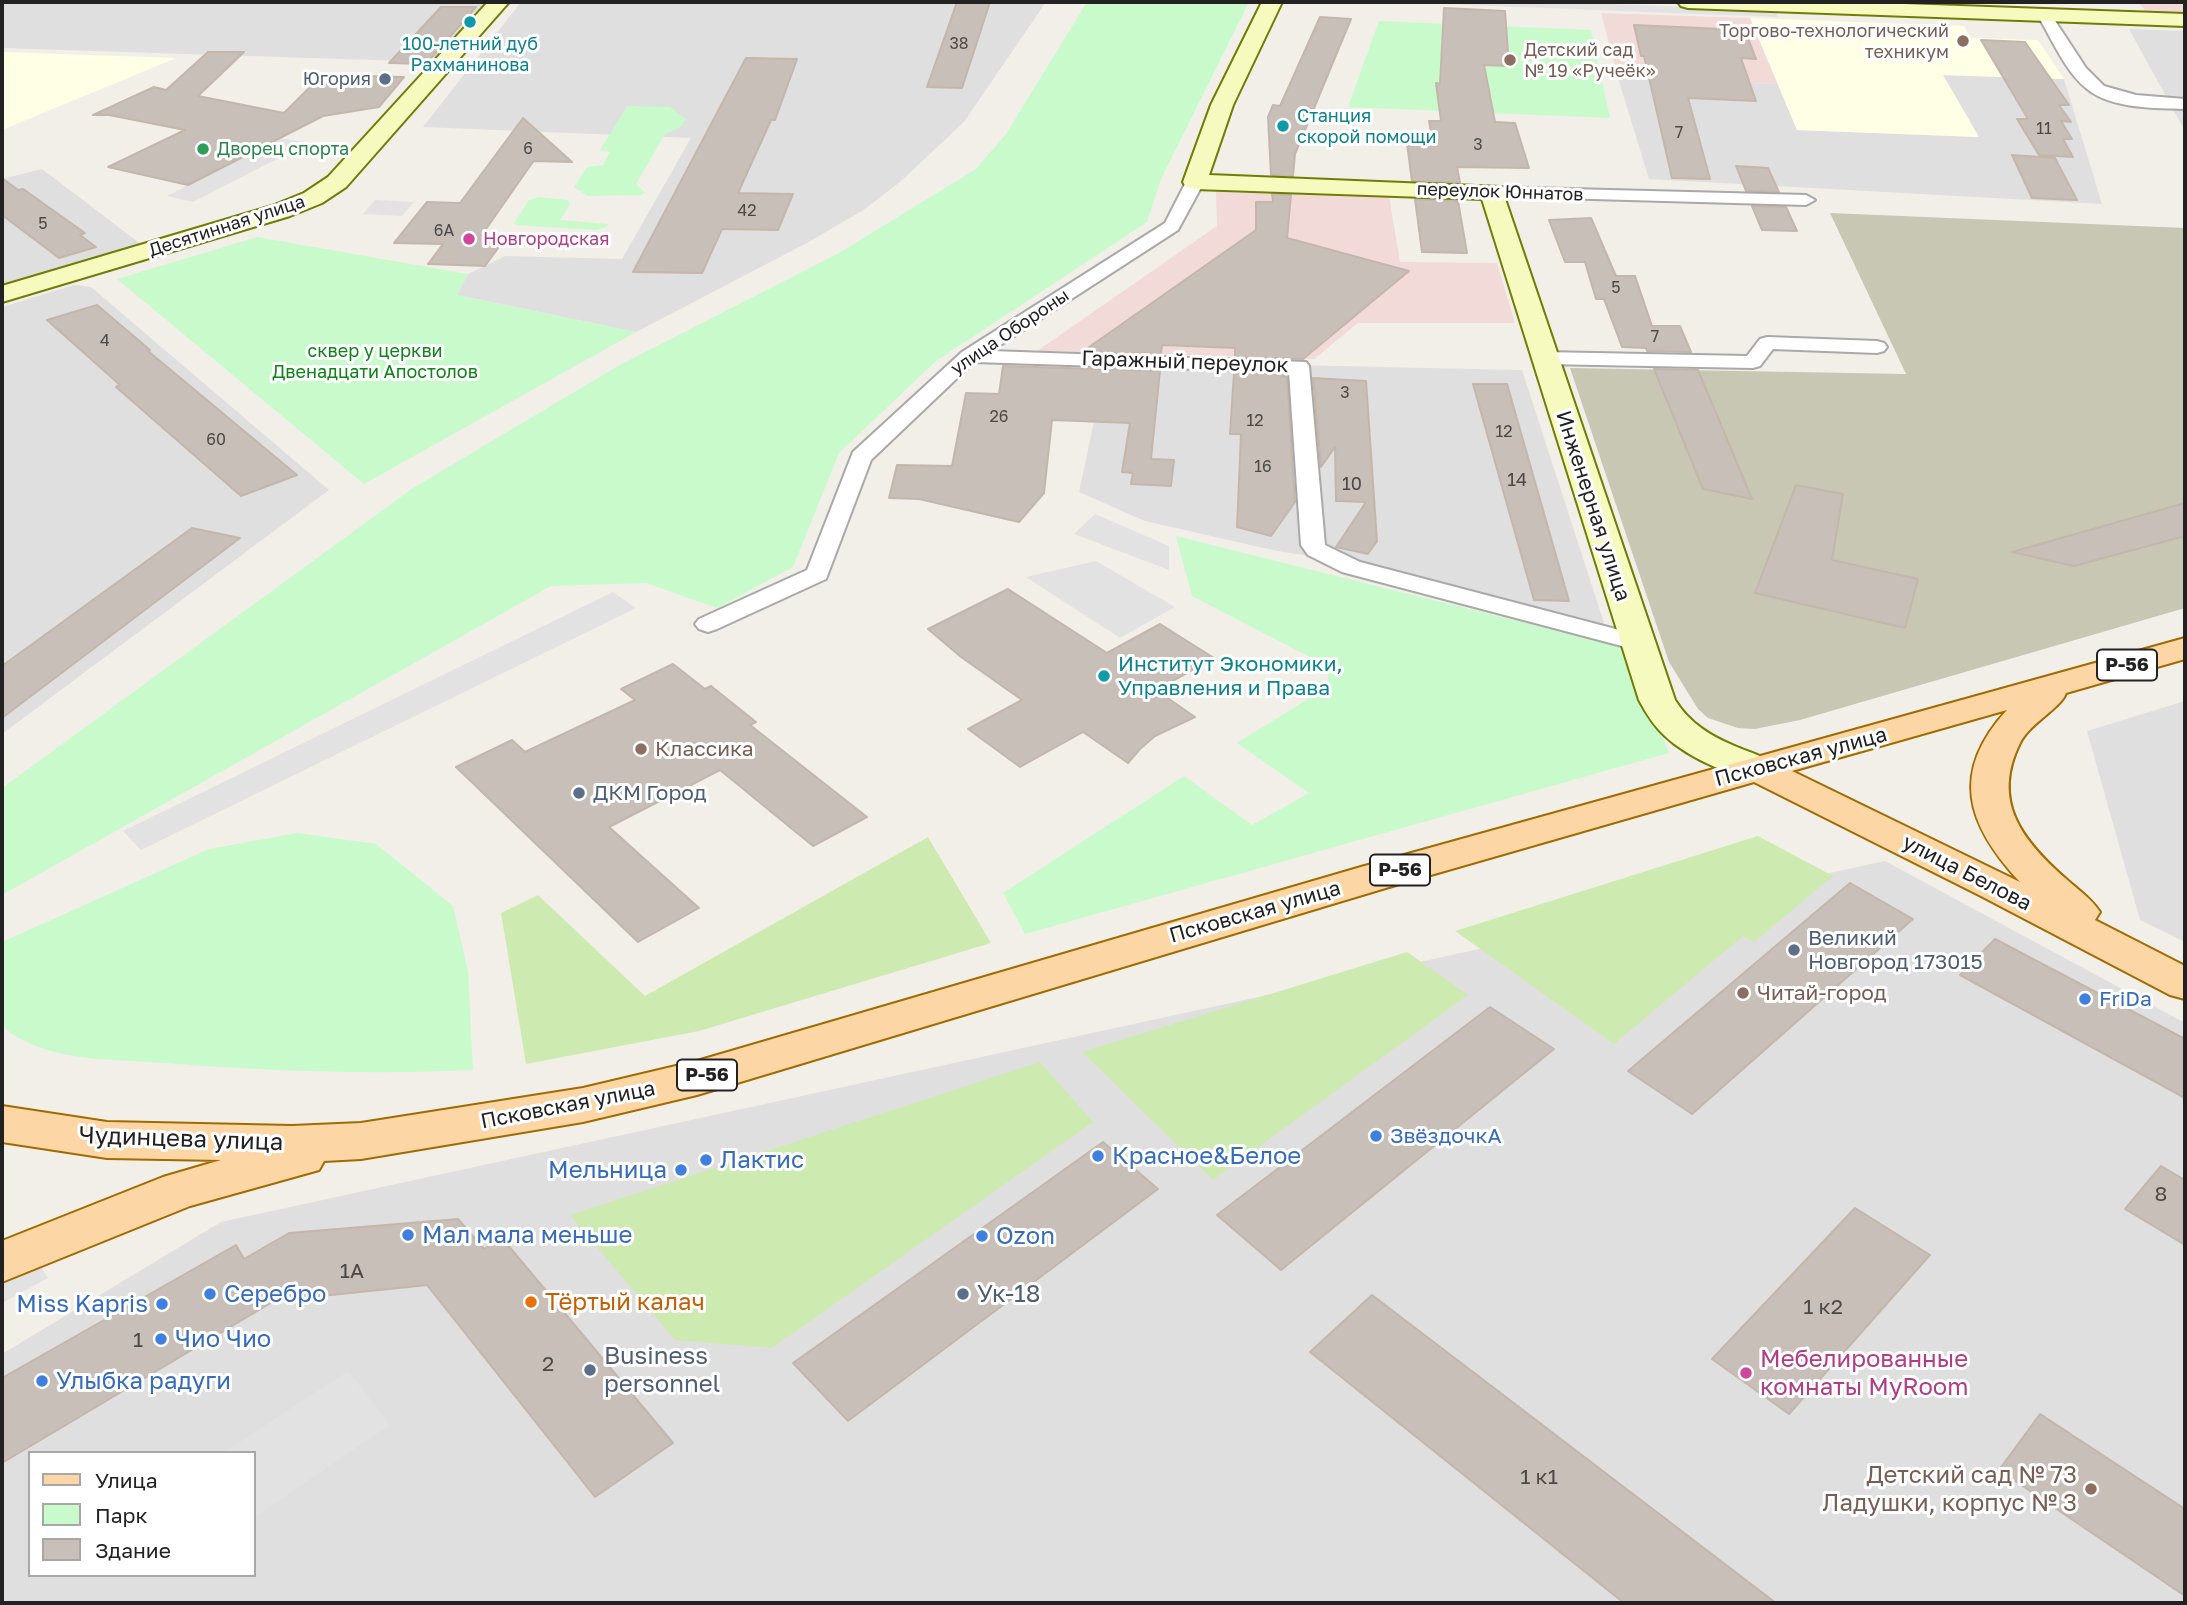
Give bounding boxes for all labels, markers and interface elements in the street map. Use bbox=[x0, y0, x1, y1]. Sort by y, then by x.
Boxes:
marker: 100-летний дуб Рахманинова bbox=[462, 14, 478, 30]
place label: Торгово-технологический техникум bbox=[1719, 20, 1949, 62]
place label: 100-летний дуб Рахманинова bbox=[402, 33, 538, 76]
marker: Торгово-технологический техникум bbox=[1955, 33, 1971, 49]
house number: 38 bbox=[949, 34, 969, 54]
place label: Детский сад № 19 «Ручеёк» bbox=[1524, 39, 1656, 82]
marker: Детский сад № 19 «Ручеёк» bbox=[1502, 52, 1518, 68]
place label: Югория bbox=[303, 68, 371, 90]
marker: Югория bbox=[377, 71, 393, 87]
place label: Станция скорой помощи bbox=[1297, 105, 1436, 148]
marker: Станция скорой помощи bbox=[1275, 118, 1291, 134]
house number: 11 bbox=[2036, 119, 2052, 139]
house number: 7 bbox=[1675, 123, 1683, 143]
house number: 3 bbox=[1473, 135, 1483, 155]
place label: Дворец спорта bbox=[217, 138, 349, 160]
house number: 6 bbox=[523, 139, 533, 159]
marker: Дворец спорта bbox=[195, 141, 211, 157]
street label: переулок Юннатов bbox=[1416, 178, 1584, 206]
street label: Десятинная улица bbox=[146, 191, 308, 261]
house number: 42 bbox=[737, 201, 757, 221]
house number: 5 bbox=[38, 214, 48, 234]
house number: 6А bbox=[434, 221, 454, 241]
place label: Новгородская bbox=[483, 228, 610, 250]
marker: Новгородская bbox=[461, 231, 477, 247]
house number: 5 bbox=[1611, 278, 1621, 298]
street label: улица Обороны bbox=[947, 284, 1073, 380]
house number: 7 bbox=[1651, 327, 1659, 347]
house number: 4 bbox=[100, 331, 110, 351]
park label: сквер у церкви Двенадцати Апостолов bbox=[272, 340, 478, 382]
street label: Гаражный переулок bbox=[1081, 346, 1289, 378]
house number: 3 bbox=[1340, 383, 1350, 403]
house number: 26 bbox=[990, 407, 1008, 427]
street label: Инженерная улица bbox=[1550, 408, 1636, 604]
house number: 12 bbox=[1246, 411, 1264, 431]
house number: 12 bbox=[1495, 422, 1513, 442]
house number: 60 bbox=[206, 430, 226, 450]
house number: 16 bbox=[1254, 457, 1272, 477]
house number: 14 bbox=[1507, 469, 1527, 491]
house number: 10 bbox=[1342, 473, 1362, 495]
road number: Р-56 bbox=[2097, 650, 2157, 680]
place label: Институт Экономики, Управления и Права bbox=[1118, 651, 1343, 701]
marker: Институт Экономики, Управления и Права bbox=[1096, 668, 1112, 684]
street label: Псковская улица bbox=[1712, 722, 1890, 792]
place label: Классика bbox=[655, 736, 754, 762]
marker: Классика bbox=[633, 741, 649, 757]
place label: ДКМ Город bbox=[593, 780, 706, 806]
marker: ДКМ Город bbox=[571, 785, 587, 801]
street label: улица Белова bbox=[1898, 830, 2036, 916]
road number: Р-56 bbox=[1370, 855, 1430, 886]
street label: Псковская улица bbox=[1166, 875, 1344, 949]
place label: Великий Новгород 173015 bbox=[1808, 925, 1983, 975]
marker: Великий Новгород 173015 bbox=[1786, 942, 1802, 958]
place label: Читай-город bbox=[1757, 980, 1886, 1006]
marker: Читай-город bbox=[1735, 985, 1751, 1001]
place label: FriDa bbox=[2099, 986, 2152, 1012]
marker: FriDa bbox=[2077, 991, 2093, 1007]
road number: Р-56 bbox=[677, 1060, 737, 1091]
street label: Псковская улица bbox=[479, 1076, 657, 1134]
street label: Чудинцева улица bbox=[78, 1121, 284, 1157]
place label: ЗвёздочкА bbox=[1390, 1123, 1502, 1149]
marker: ЗвёздочкА bbox=[1368, 1128, 1384, 1144]
place label: Красное&Белое bbox=[1112, 1142, 1301, 1170]
place label: Лактис bbox=[720, 1146, 804, 1174]
marker: Красное&Белое bbox=[1090, 1148, 1106, 1164]
marker: Лактис bbox=[698, 1152, 714, 1168]
place label: Мельница bbox=[548, 1156, 667, 1184]
marker: Мельница bbox=[673, 1162, 689, 1178]
house number: 8 bbox=[2155, 1181, 2167, 1207]
place label: Мал мала меньше bbox=[422, 1221, 632, 1249]
place label: Ozon bbox=[996, 1222, 1055, 1250]
marker: Мал мала меньше bbox=[400, 1227, 416, 1243]
marker: Ozon bbox=[974, 1228, 990, 1244]
house number: 1А bbox=[340, 1258, 364, 1284]
place label: Серебро bbox=[224, 1280, 326, 1308]
place label: Ук-18 bbox=[977, 1280, 1040, 1308]
marker: Серебро bbox=[202, 1286, 218, 1302]
marker: Ук-18 bbox=[955, 1286, 971, 1302]
place label: Тёртый калач bbox=[545, 1288, 705, 1316]
place label: Miss Kapris bbox=[16, 1290, 148, 1318]
marker: Тёртый калач bbox=[523, 1294, 539, 1310]
house number: 1 к2 bbox=[1803, 1294, 1843, 1320]
marker: Miss Kapris bbox=[154, 1296, 170, 1312]
place label: Чио Чио bbox=[175, 1325, 271, 1353]
house number: 1 bbox=[133, 1327, 143, 1353]
marker: Чио Чио bbox=[153, 1331, 169, 1347]
place label: Business personnel bbox=[604, 1342, 720, 1398]
place label: Мебелированные комнаты MyRoom bbox=[1760, 1345, 1968, 1401]
house number: 2 bbox=[542, 1351, 554, 1377]
marker: Business personnel bbox=[582, 1362, 598, 1378]
marker: Мебелированные комнаты MyRoom bbox=[1738, 1365, 1754, 1381]
place label: Улыбка радуги bbox=[56, 1367, 231, 1395]
marker: Улыбка радуги bbox=[34, 1373, 50, 1389]
legend bbox=[28, 1451, 256, 1577]
place label: Детский сад № 73 Ладушки, корпус № 3 bbox=[1822, 1461, 2077, 1517]
house number: 1 к1 bbox=[1520, 1464, 1558, 1490]
text: Улица bbox=[95, 1467, 158, 1493]
marker: Детский сад № 73 Ладушки, корпус № 3 bbox=[2083, 1481, 2099, 1497]
text: Парк bbox=[95, 1502, 148, 1528]
text: Здание bbox=[95, 1537, 171, 1563]

